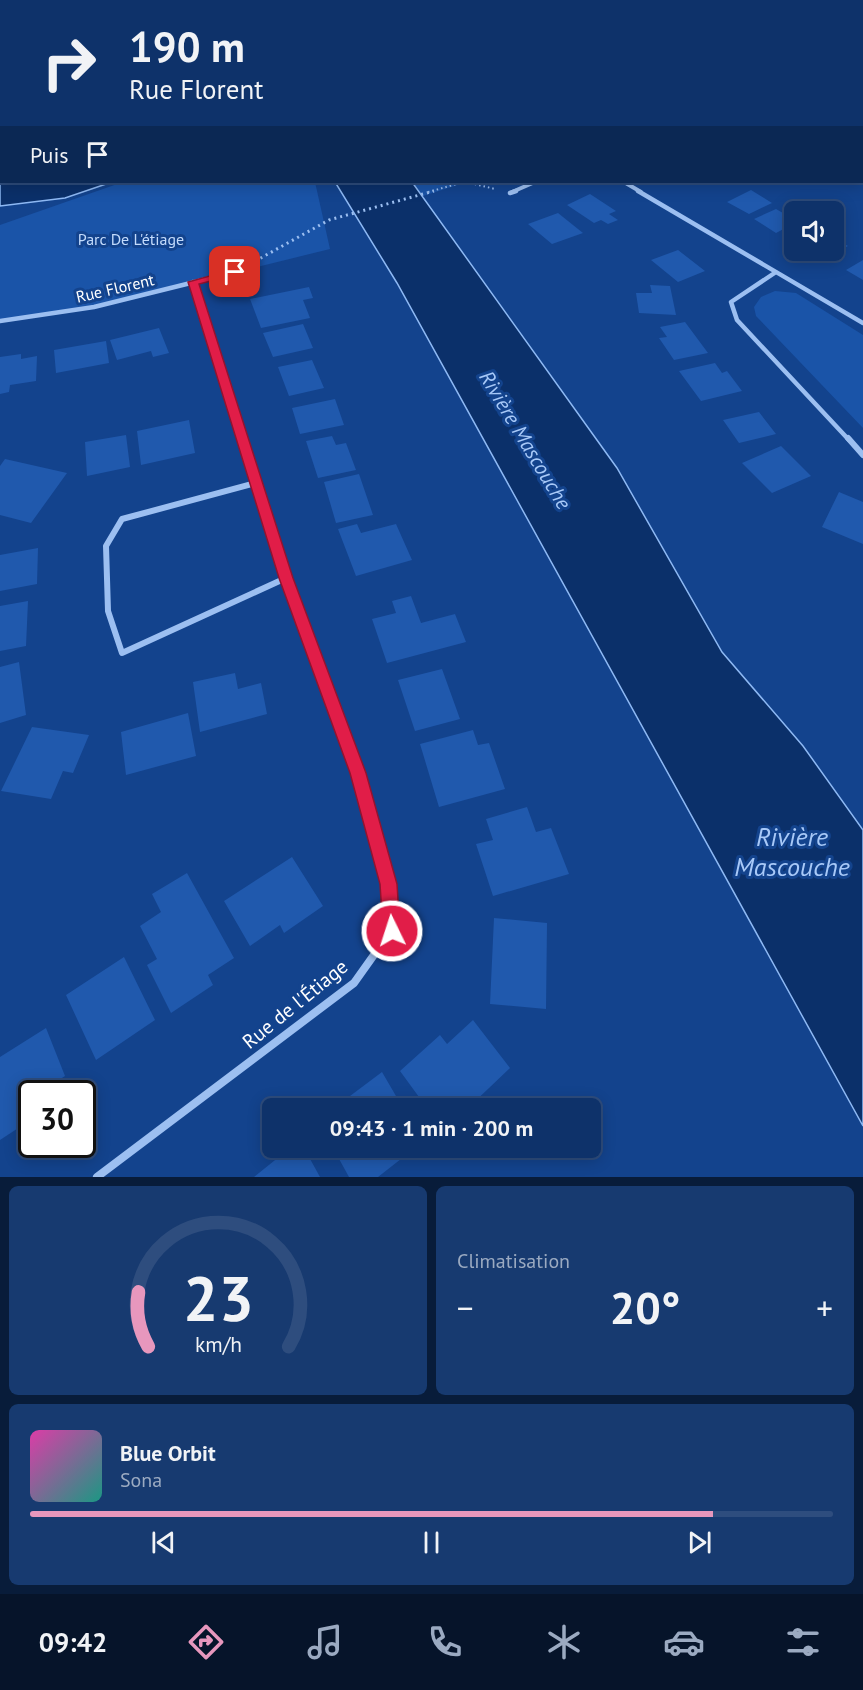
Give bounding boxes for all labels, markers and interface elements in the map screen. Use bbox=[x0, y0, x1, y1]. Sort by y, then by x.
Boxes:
text: 190 m bbox=[129, 19, 245, 74]
icon: right bbox=[30, 24, 108, 102]
text: Rue Florent bbox=[129, 72, 263, 106]
icon: arrive bbox=[81, 138, 114, 171]
text: Puis bbox=[30, 141, 69, 169]
map controls bbox=[784, 201, 844, 261]
button: sound bbox=[784, 201, 844, 261]
park label: Parc De L'étiage bbox=[78, 229, 184, 249]
pin bbox=[209, 246, 260, 297]
icon: arrive bbox=[218, 255, 251, 288]
street label: Rue Florent bbox=[74, 269, 157, 307]
water label: Rivière Mascouche bbox=[473, 365, 578, 514]
water label: Rivière Mascouche bbox=[734, 820, 850, 883]
position arrow bbox=[360, 899, 424, 963]
street label: Rue de l'Étiage bbox=[237, 954, 353, 1054]
speed limit sign: 30 bbox=[18, 1080, 96, 1158]
text: 09:43 · 1 min · 200 m bbox=[330, 1114, 533, 1142]
text: Climatisation bbox=[457, 1248, 570, 1274]
text: 23 bbox=[183, 1257, 253, 1338]
text: 20° bbox=[610, 1278, 680, 1336]
text: − bbox=[457, 1286, 474, 1329]
text: + bbox=[816, 1286, 833, 1329]
text: km/h bbox=[194, 1331, 241, 1359]
text: Blue Orbit bbox=[120, 1439, 216, 1467]
text: Sona bbox=[120, 1467, 162, 1493]
icon: previous bbox=[147, 1526, 180, 1559]
icon: pause bbox=[415, 1526, 448, 1559]
icon: next bbox=[683, 1526, 716, 1559]
icon: directions bbox=[185, 1621, 227, 1663]
icon: music bbox=[304, 1621, 346, 1663]
icon: phone bbox=[424, 1621, 466, 1663]
icon: climate bbox=[543, 1621, 585, 1663]
icon: car bbox=[663, 1621, 705, 1663]
icon: filters bbox=[782, 1621, 824, 1663]
text: 09:42 bbox=[39, 1625, 107, 1659]

